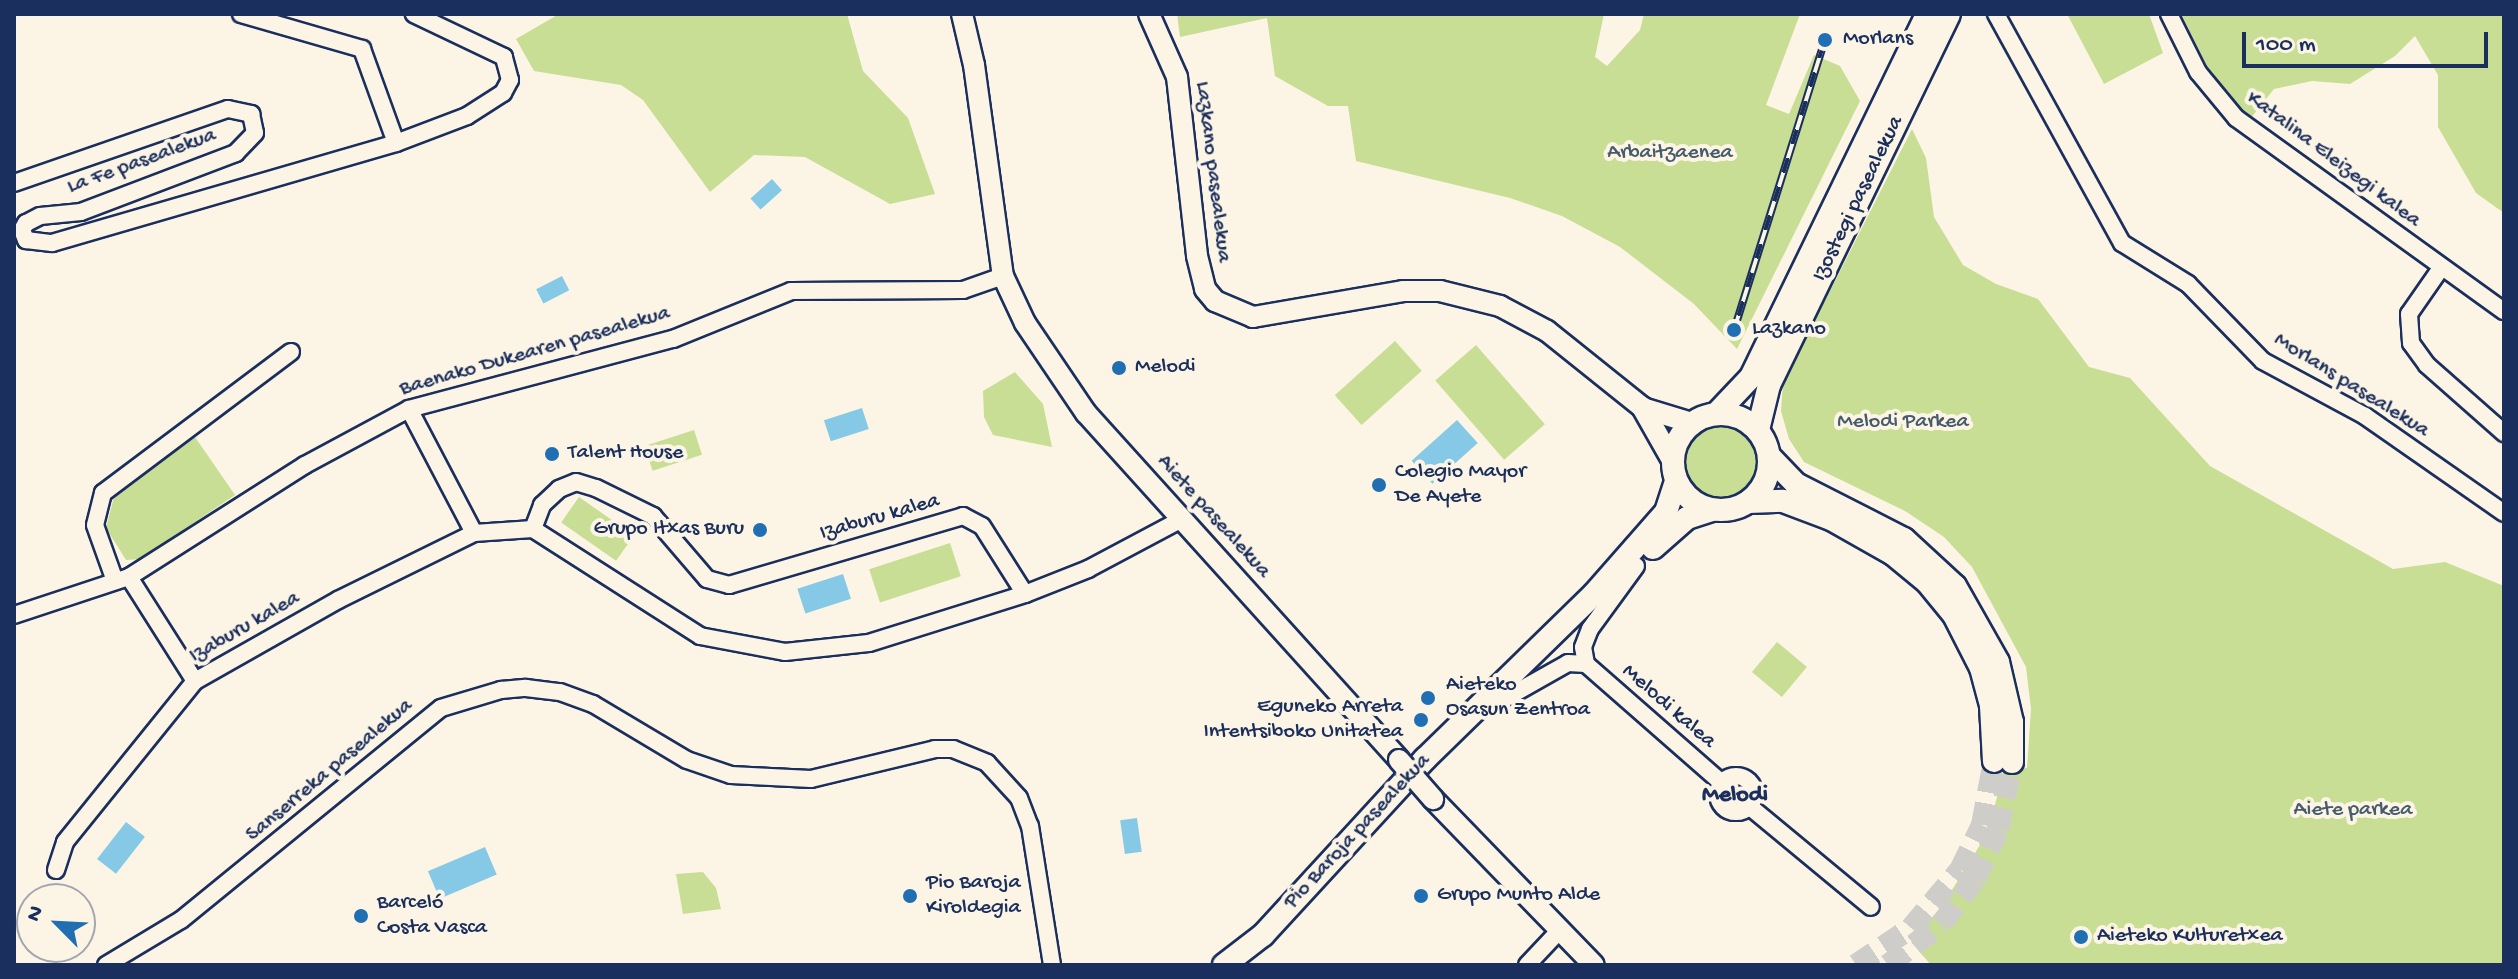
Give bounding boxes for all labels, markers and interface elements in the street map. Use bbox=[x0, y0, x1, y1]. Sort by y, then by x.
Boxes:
scale bar bbox=[2246, 16, 2492, 66]
place label: Morlans bbox=[1843, 27, 1913, 53]
marker: Morlans bbox=[1814, 29, 1836, 51]
text: 100 m bbox=[2256, 31, 2316, 60]
street label: Lazkano pasealekua bbox=[1188, 80, 1236, 264]
street label: Katalina Eleizegi kalea bbox=[2241, 86, 2425, 234]
street label: Izostegi pasealekua bbox=[1808, 112, 1910, 286]
street label: La Fe pasealekua bbox=[64, 123, 220, 201]
park label: Arbaitzaenea bbox=[1607, 141, 1733, 167]
street label: Baenako Dukearen pasealekua bbox=[397, 301, 673, 403]
place label: Lazkano bbox=[1752, 317, 1826, 343]
marker: Lazkano bbox=[1723, 319, 1745, 341]
street label: Morlans pasealekua bbox=[2268, 327, 2434, 445]
place label: Melodi bbox=[1135, 355, 1196, 381]
marker: Melodi bbox=[1110, 359, 1128, 377]
park label: Melodi Parkea bbox=[1837, 410, 1969, 436]
place label: Talent House bbox=[568, 441, 683, 467]
marker: Talent House bbox=[543, 445, 561, 463]
street label: Aiete pasealekua bbox=[1150, 449, 1276, 585]
place label: Colegio Mayor De Ayete bbox=[1395, 459, 1526, 510]
marker: Colegio Mayor De Ayete bbox=[1370, 476, 1388, 494]
street label: Izaburu kalea bbox=[817, 488, 943, 548]
place label: Grupo Itxas Buru bbox=[594, 517, 744, 543]
marker: Grupo Itxas Buru bbox=[751, 521, 769, 539]
street label: Izaburu kalea bbox=[185, 586, 305, 670]
street label: Melodi kalea bbox=[1615, 659, 1721, 755]
place label: Aieteko Osasun Zentroa bbox=[1446, 672, 1590, 724]
marker: Aieteko Osasun Zentroa bbox=[1417, 687, 1439, 709]
street label: Sanserreka pasealekua bbox=[241, 693, 419, 849]
place label: Eguneko Arreta Intentsiboko Unitatea bbox=[1203, 694, 1403, 746]
marker: Eguneko Arreta Intentsiboko Unitatea bbox=[1410, 709, 1432, 731]
street label: Pio Baroja pasealekua bbox=[1279, 749, 1437, 915]
district label: Melodi bbox=[1702, 782, 1768, 810]
park label: Aiete parkea bbox=[2294, 798, 2412, 824]
place label: Pio Baroja Kiroldegia bbox=[926, 870, 1021, 922]
north arrow bbox=[16, 883, 96, 963]
place label: Grupo Munto Alde bbox=[1437, 883, 1600, 909]
marker: Pio Baroja Kiroldegia bbox=[901, 887, 919, 905]
marker: Grupo Munto Alde bbox=[1412, 887, 1430, 905]
place label: Barceló Costa Vasca bbox=[377, 890, 487, 942]
text: N bbox=[21, 902, 51, 926]
marker: Barceló Costa Vasca bbox=[352, 907, 370, 925]
place label: Aieteko Kulturetxea bbox=[2097, 924, 2283, 950]
marker: Aieteko Kulturetxea bbox=[2072, 928, 2090, 946]

